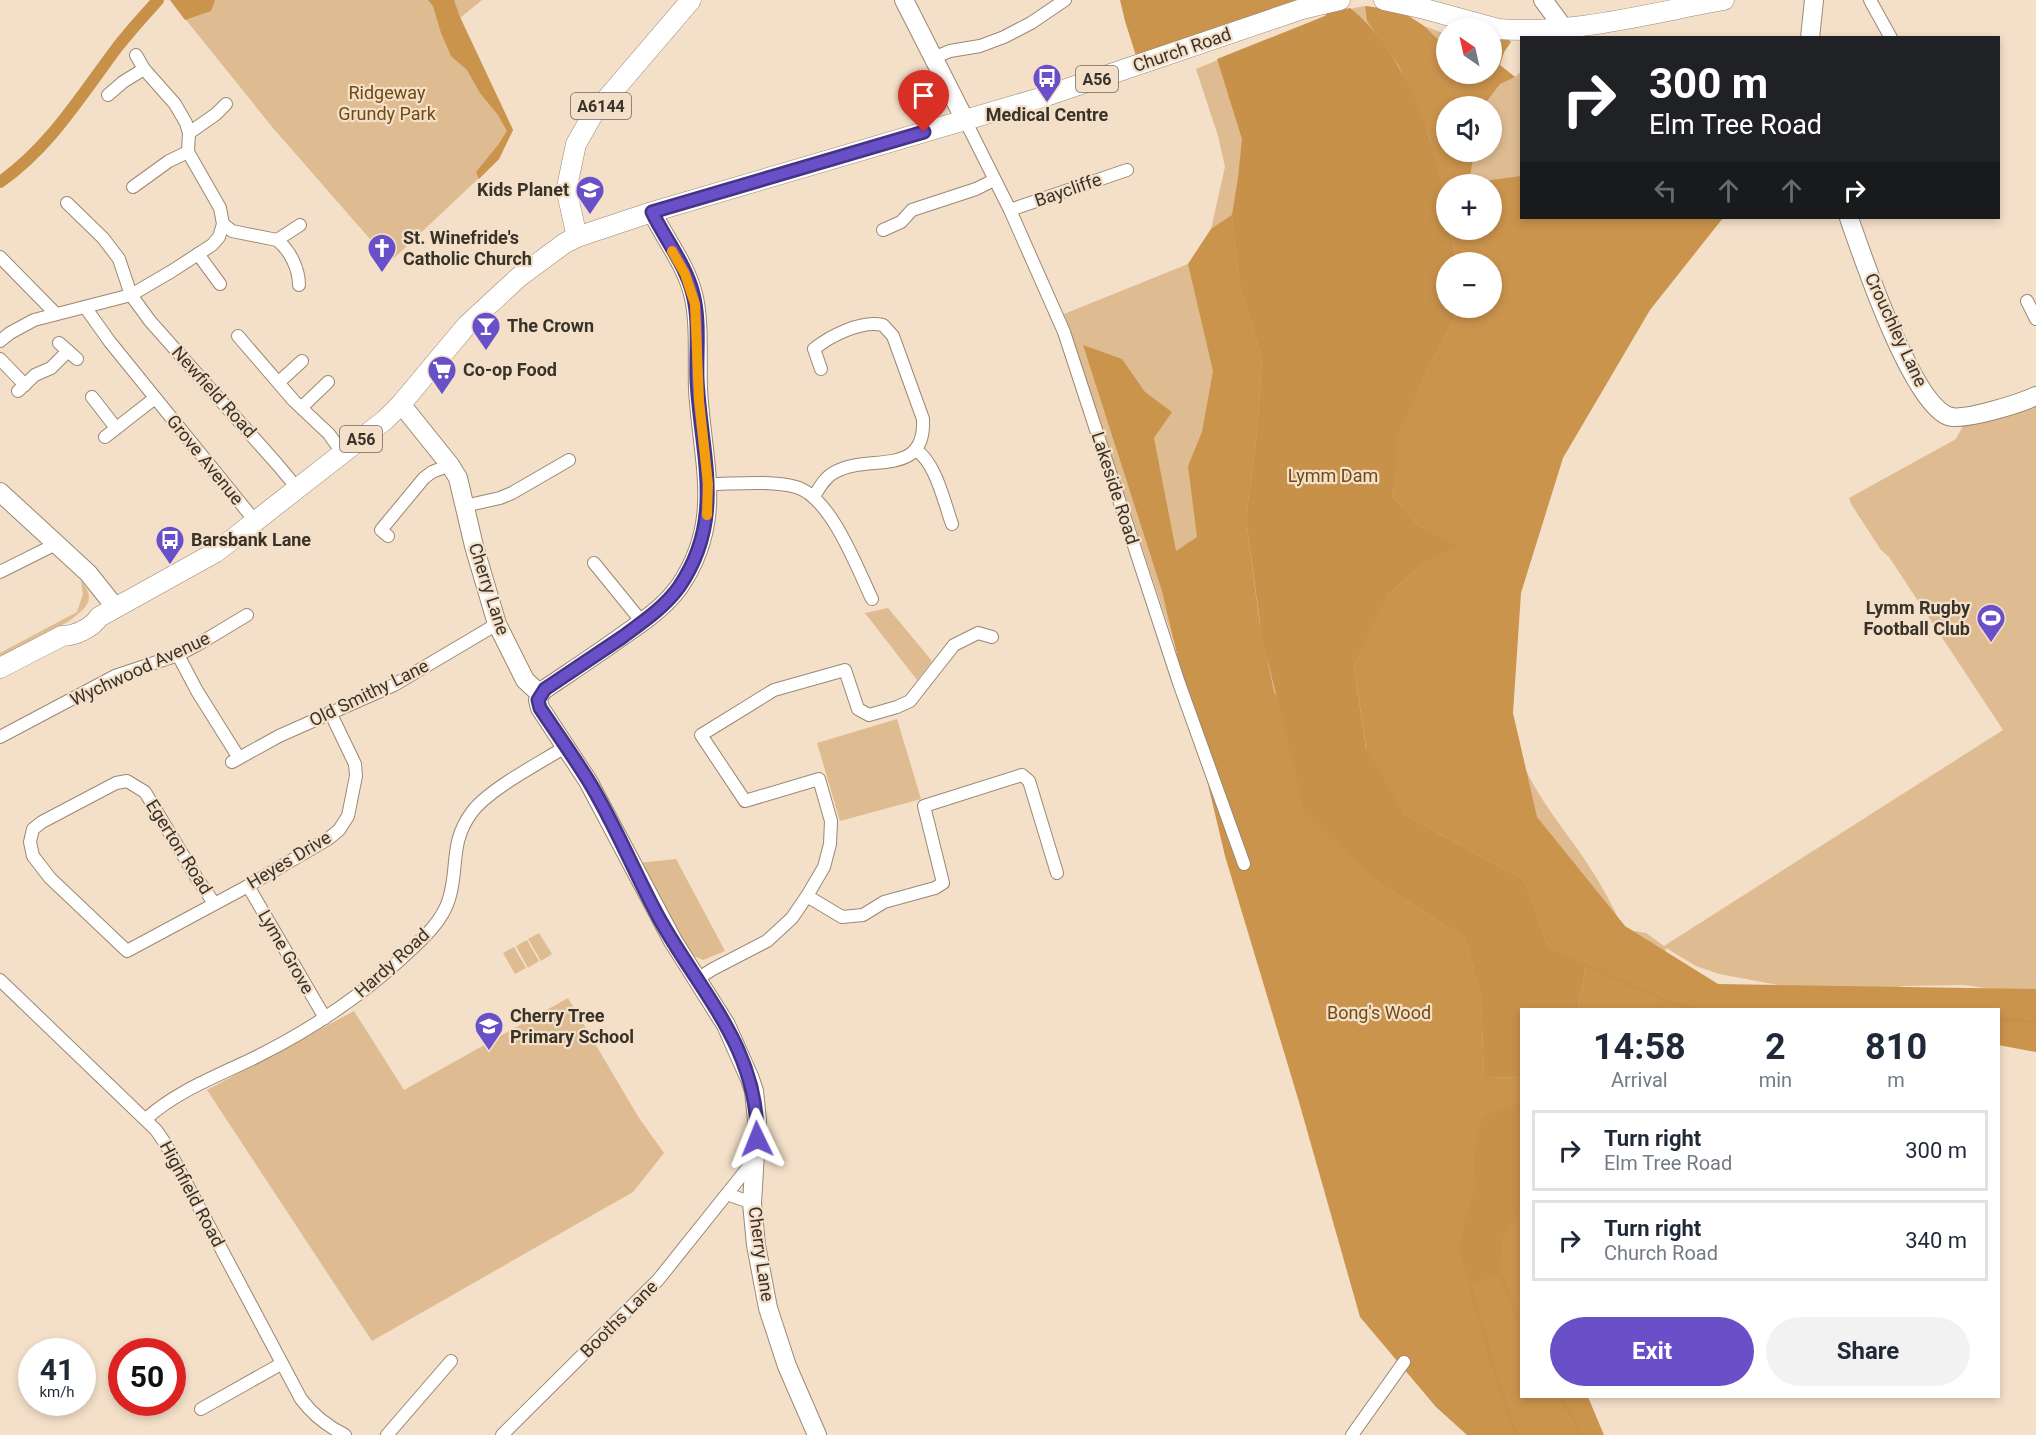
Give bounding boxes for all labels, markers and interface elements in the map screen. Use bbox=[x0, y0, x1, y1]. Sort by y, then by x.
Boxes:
north arrow bbox=[1436, 18, 1502, 84]
map controls bbox=[1436, 18, 1502, 318]
street label: Church Road bbox=[1130, 23, 1234, 76]
text: 300 m bbox=[1649, 59, 1768, 108]
icon: right bbox=[1550, 60, 1628, 138]
bus stop icon: Medical Centre bbox=[1031, 62, 1063, 104]
road number: A56 bbox=[1076, 66, 1118, 92]
pin bbox=[898, 70, 949, 132]
icon: arrive bbox=[907, 79, 940, 112]
park label: Ridgeway Grundy Park bbox=[338, 82, 437, 124]
road number: A6144 bbox=[571, 93, 631, 119]
button: sound bbox=[1436, 96, 1502, 162]
place label: Medical Centre bbox=[986, 104, 1109, 125]
text: Elm Tree Road bbox=[1649, 109, 1822, 141]
street label: Baycliffe bbox=[1032, 168, 1104, 211]
school or university icon: Kids Planet bbox=[574, 174, 606, 216]
button: + bbox=[1436, 174, 1502, 240]
icon: left bbox=[1649, 174, 1682, 207]
icon: ahead bbox=[1712, 174, 1745, 207]
icon: ahead bbox=[1775, 174, 1808, 207]
icon: right bbox=[1838, 174, 1871, 207]
place label: Kids Planet bbox=[477, 179, 569, 200]
place label: St. Winefride's Catholic Church bbox=[403, 227, 532, 269]
church icon: St. Winefride's Catholic Church bbox=[366, 232, 398, 274]
button: − bbox=[1436, 252, 1502, 318]
street label: Crouchley Lane bbox=[1861, 270, 1932, 390]
bar icon: The Crown bbox=[470, 310, 502, 352]
place label: The Crown bbox=[507, 315, 594, 336]
street label: Newfield Road bbox=[168, 342, 261, 442]
supermarket icon: Co-op Food bbox=[426, 354, 458, 396]
place label: Co-op Food bbox=[463, 359, 557, 380]
street label: Grove Avenue bbox=[163, 410, 248, 509]
road number: A56 bbox=[340, 426, 382, 452]
street label: Lakeside Road bbox=[1087, 429, 1144, 547]
park label: Lymm Dam bbox=[1288, 465, 1378, 486]
bus stop icon: Barsbank Lane bbox=[154, 524, 186, 566]
place label: Barsbank Lane bbox=[191, 529, 311, 550]
street label: Cherry Lane bbox=[465, 540, 514, 637]
place label: Lymm Rugby Football Club bbox=[1863, 597, 1971, 639]
sports icon: Lymm Rugby Football Club bbox=[1975, 602, 2007, 644]
street label: Wychwood Avenue bbox=[67, 627, 213, 710]
street label: Old Smithy Lane bbox=[306, 655, 432, 730]
street label: Egerton Road bbox=[142, 795, 217, 898]
street label: Heyes Drive bbox=[243, 826, 335, 893]
street label: Lyme Grove bbox=[254, 906, 319, 997]
street label: Hardy Road bbox=[350, 924, 433, 1002]
park label: Bong's Wood bbox=[1327, 1002, 1431, 1023]
place label: Cherry Tree Primary School bbox=[510, 1005, 634, 1047]
school or university icon: Cherry Tree Primary School bbox=[473, 1010, 505, 1052]
text: 14:58 bbox=[1593, 1026, 1686, 1068]
text: 2 bbox=[1765, 1026, 1786, 1068]
text: 810 bbox=[1865, 1026, 1927, 1068]
text: Arrival bbox=[1611, 1068, 1668, 1092]
text: min bbox=[1759, 1068, 1792, 1092]
text: m bbox=[1887, 1068, 1905, 1092]
position arrow bbox=[725, 1107, 789, 1171]
text: Turn right bbox=[1604, 1126, 1701, 1151]
icon: right bbox=[1553, 1134, 1586, 1167]
street label: Highfield Road bbox=[156, 1137, 229, 1250]
text: 300 m bbox=[1905, 1138, 1967, 1163]
text: Elm Tree Road bbox=[1604, 1151, 1732, 1175]
street label: Cherry Lane bbox=[744, 1205, 779, 1303]
text: Turn right bbox=[1604, 1216, 1701, 1241]
icon: right bbox=[1553, 1224, 1586, 1257]
text: 340 m bbox=[1905, 1228, 1967, 1253]
text: Church Road bbox=[1604, 1241, 1718, 1265]
street label: Booths Lane bbox=[576, 1276, 662, 1362]
button: Exit bbox=[1550, 1317, 1754, 1386]
button: Share bbox=[1766, 1317, 1970, 1386]
speed limit sign: 50 bbox=[108, 1338, 186, 1416]
text: 41 bbox=[40, 1352, 74, 1387]
text: km/h bbox=[39, 1383, 75, 1401]

